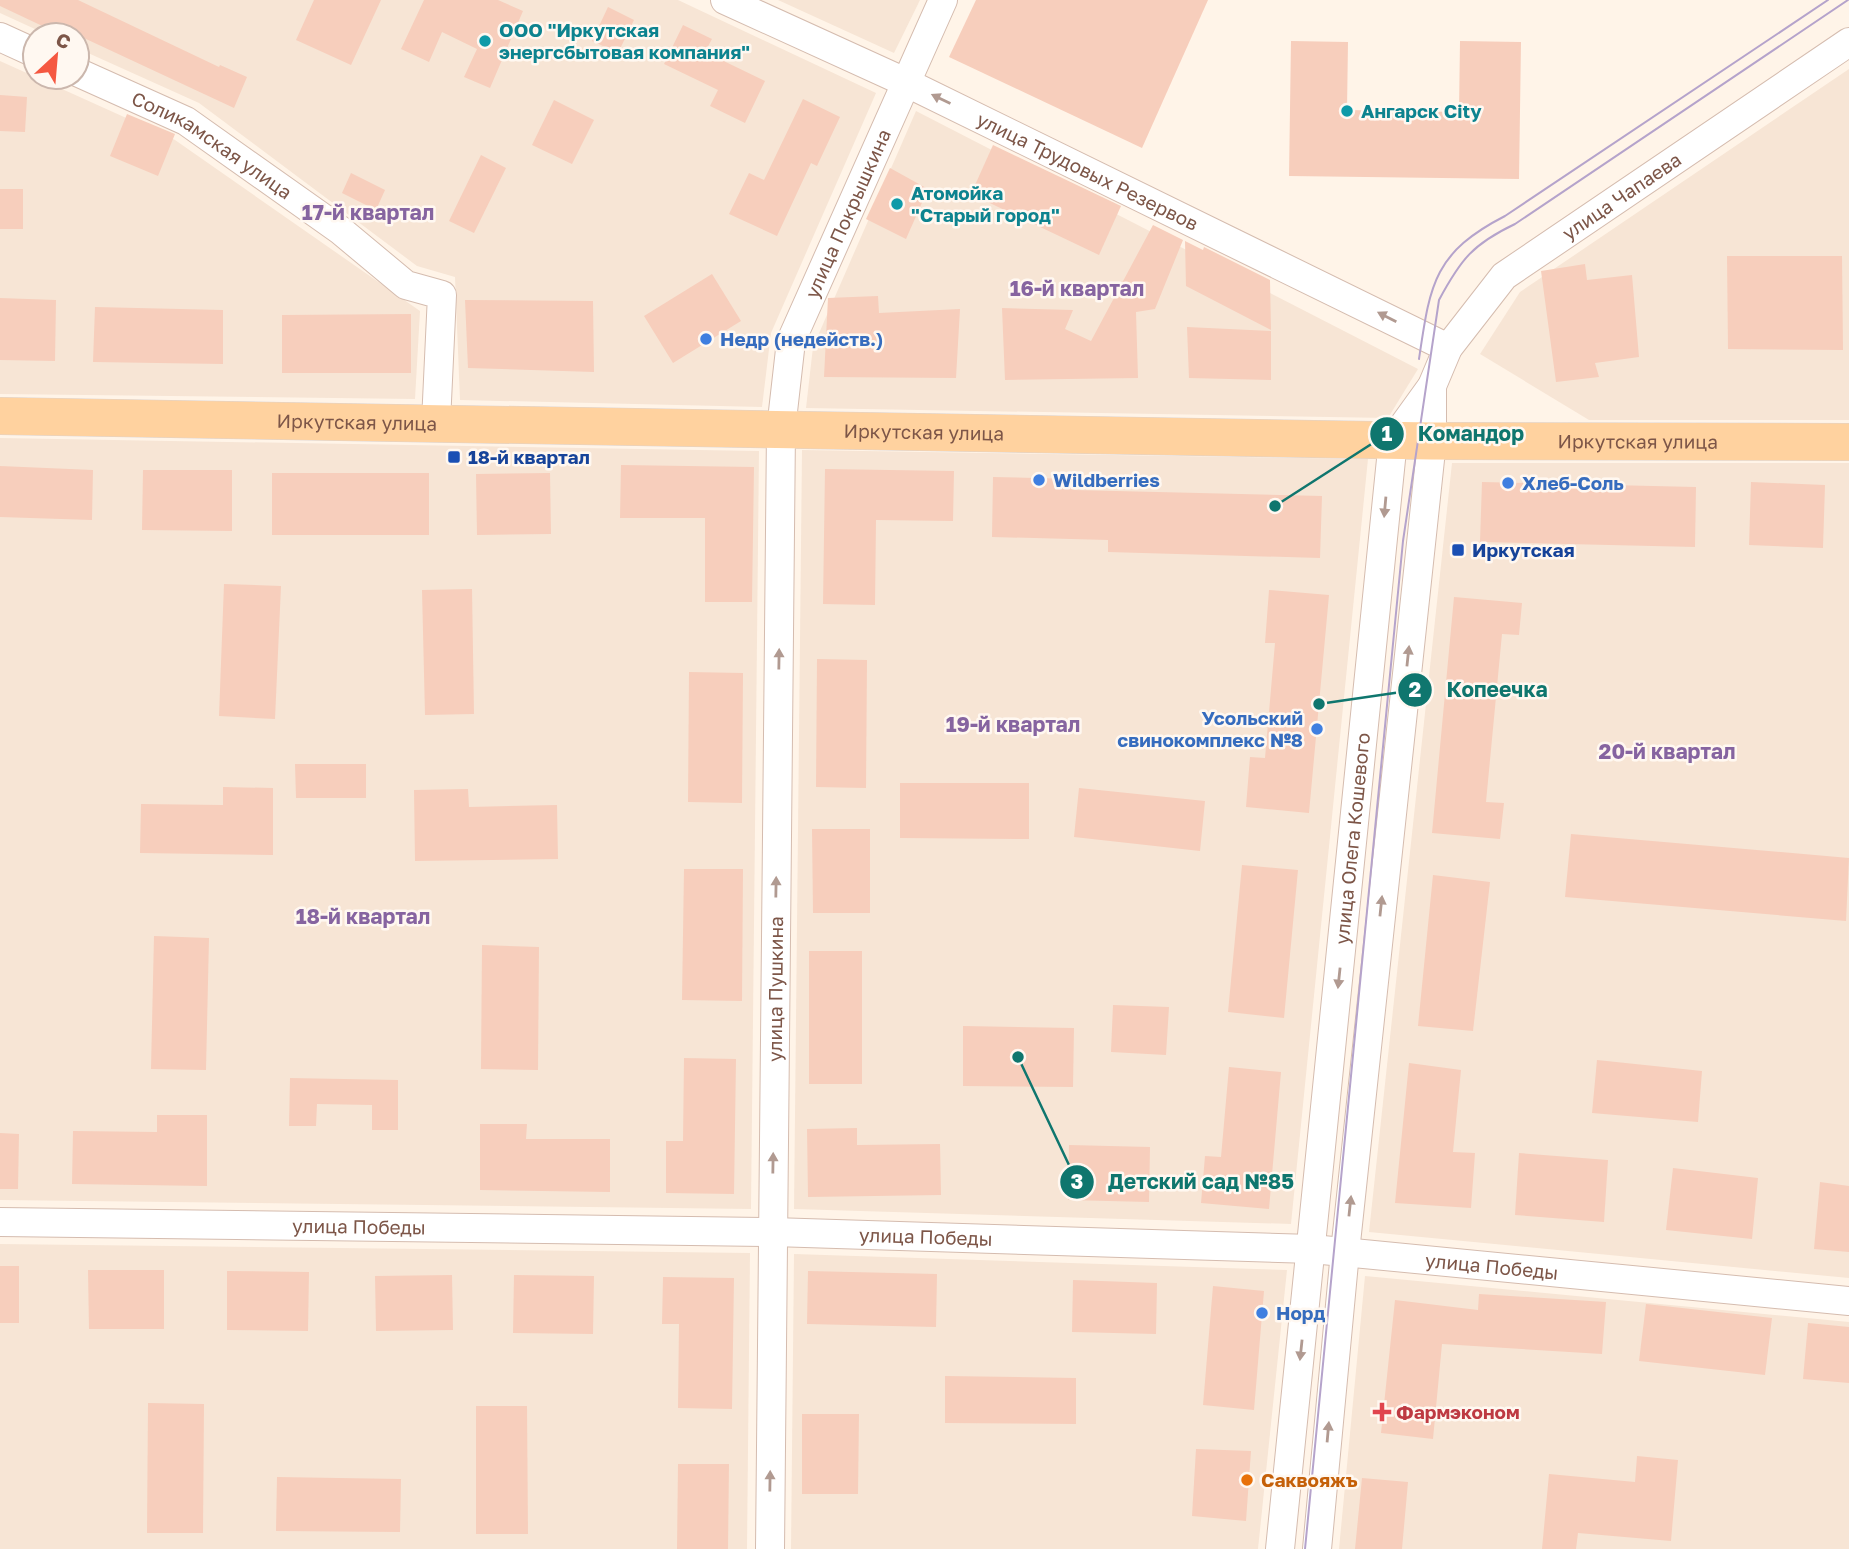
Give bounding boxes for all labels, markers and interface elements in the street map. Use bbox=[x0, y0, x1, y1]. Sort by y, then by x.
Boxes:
place label: ООО "Иркутская энергсбытовая компания" bbox=[499, 18, 750, 63]
north arrow bbox=[21, 21, 91, 91]
text: С bbox=[53, 27, 75, 54]
marker: ООО "Иркутская энергсбытовая компания" bbox=[477, 33, 493, 49]
street label: Соликамская улица bbox=[128, 86, 297, 203]
one-way arrow bbox=[931, 93, 951, 105]
place label: Ангарск City bbox=[1361, 99, 1482, 122]
marker: Ангарск City bbox=[1339, 103, 1355, 119]
street label: улица Трудовых Резервов bbox=[973, 107, 1202, 235]
street label: улица Покрышкина bbox=[800, 125, 895, 302]
street label: улица Чапаева bbox=[1558, 147, 1685, 244]
place label: Атомойка "Старый город" bbox=[911, 181, 1060, 226]
marker: Атомойка "Старый город" bbox=[889, 196, 905, 212]
district label: 17-й квартал bbox=[302, 199, 434, 225]
district label: 16-й квартал bbox=[1010, 275, 1144, 301]
one-way arrow bbox=[1377, 311, 1397, 322]
place label: Недр (недейств.) bbox=[720, 327, 883, 350]
marker: Недр (недейств.) bbox=[698, 331, 714, 347]
street label: Иркутская улица bbox=[276, 409, 437, 435]
callout: Командор bbox=[1369, 413, 1538, 455]
street label: Иркутская улица bbox=[843, 419, 1004, 445]
text: 1 bbox=[1382, 420, 1393, 446]
text: Командор bbox=[1418, 420, 1524, 446]
street label: Иркутская улица bbox=[1557, 429, 1718, 453]
place label: 18-й квартал bbox=[468, 445, 590, 468]
marker: 18-й квартал bbox=[446, 449, 462, 465]
place label: Wildberries bbox=[1053, 468, 1160, 491]
place label: Хлеб-Соль bbox=[1522, 471, 1624, 494]
marker: Wildberries bbox=[1031, 472, 1047, 488]
marker: Хлеб-Соль bbox=[1500, 475, 1516, 491]
one-way arrow bbox=[1379, 497, 1390, 519]
place label: Иркутская bbox=[1472, 538, 1575, 561]
marker: Иркутская bbox=[1450, 542, 1466, 558]
one-way arrow bbox=[1402, 645, 1413, 667]
one-way arrow bbox=[773, 648, 785, 670]
callout: Копеечка bbox=[1398, 669, 1562, 711]
text: 2 bbox=[1409, 676, 1422, 702]
text: Копеечка bbox=[1446, 676, 1548, 702]
place label: Усольский свинокомплекс №8 bbox=[1117, 706, 1303, 751]
district label: 19-й квартал bbox=[946, 711, 1080, 737]
marker: Усольский свинокомплекс №8 bbox=[1309, 721, 1325, 737]
street label: улица Олега Кошевого bbox=[1330, 732, 1374, 946]
district label: 20-й квартал bbox=[1599, 738, 1735, 764]
one-way arrow bbox=[770, 876, 782, 898]
one-way arrow bbox=[1376, 895, 1387, 917]
district label: 18-й квартал bbox=[296, 903, 430, 929]
street label: улица Пушкина bbox=[763, 916, 787, 1062]
one-way arrow bbox=[1333, 967, 1344, 989]
one-way arrow bbox=[767, 1152, 779, 1174]
callout: Детский сад №85 bbox=[1059, 1161, 1308, 1203]
text: 3 bbox=[1071, 1168, 1083, 1194]
text: Детский сад №85 bbox=[1108, 1168, 1294, 1194]
one-way arrow bbox=[1344, 1195, 1355, 1217]
street label: улица Победы bbox=[292, 1214, 426, 1239]
street label: улица Победы bbox=[859, 1223, 993, 1250]
street label: улица Победы bbox=[1424, 1248, 1560, 1284]
place label: Норд bbox=[1276, 1301, 1325, 1324]
marker: Норд bbox=[1254, 1305, 1270, 1321]
one-way arrow bbox=[1295, 1339, 1306, 1361]
place label: Фармэконом bbox=[1396, 1400, 1520, 1423]
marker: Фармэконом bbox=[1374, 1404, 1390, 1420]
one-way arrow bbox=[1323, 1421, 1334, 1443]
place label: Саквояжъ bbox=[1261, 1468, 1358, 1491]
one-way arrow bbox=[764, 1470, 776, 1492]
marker: Саквояжъ bbox=[1239, 1472, 1255, 1488]

